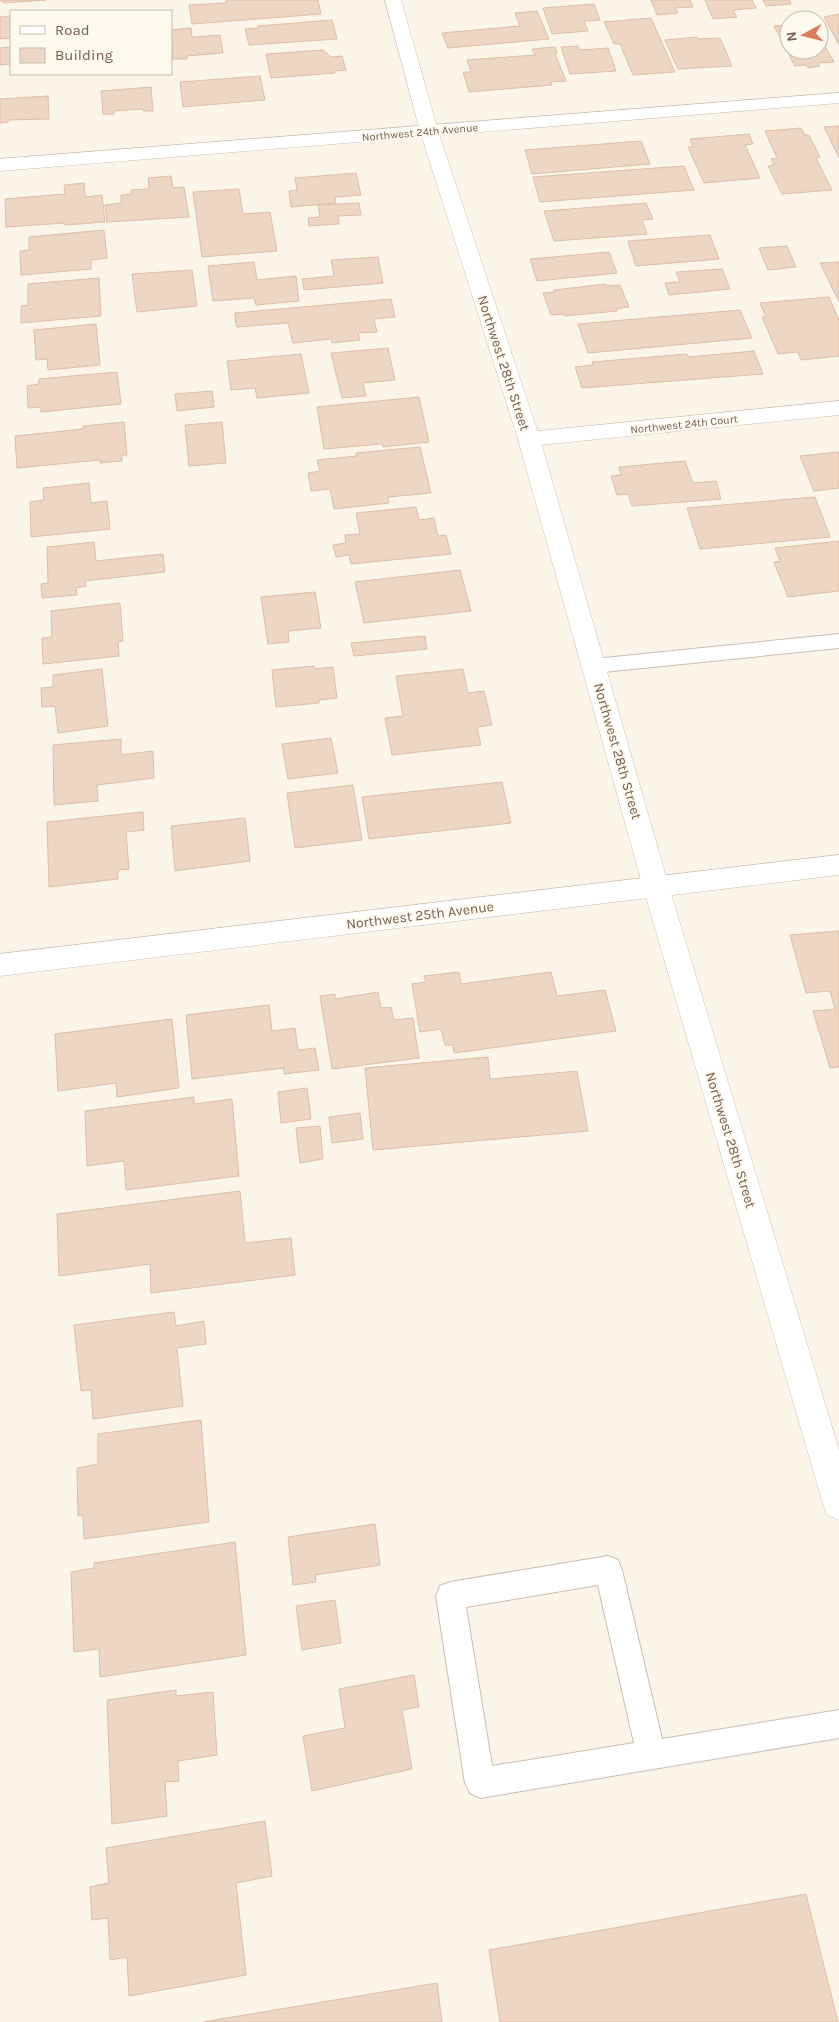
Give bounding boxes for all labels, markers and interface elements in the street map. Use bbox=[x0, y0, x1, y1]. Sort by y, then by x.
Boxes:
legend bbox=[10, 10, 172, 75]
north arrow bbox=[779, 10, 829, 60]
text: Road bbox=[55, 21, 90, 39]
text: N bbox=[783, 31, 801, 43]
text: Building bbox=[55, 46, 113, 64]
street label: Northwest 24th Avenue bbox=[361, 121, 479, 144]
street label: Northwest 28th Street bbox=[474, 293, 533, 433]
street label: Northwest 24th Court bbox=[630, 412, 738, 437]
street label: Northwest 28th Street bbox=[590, 681, 645, 821]
street label: Northwest 25th Avenue bbox=[345, 898, 495, 933]
street label: Northwest 28th Street bbox=[702, 1070, 759, 1210]

